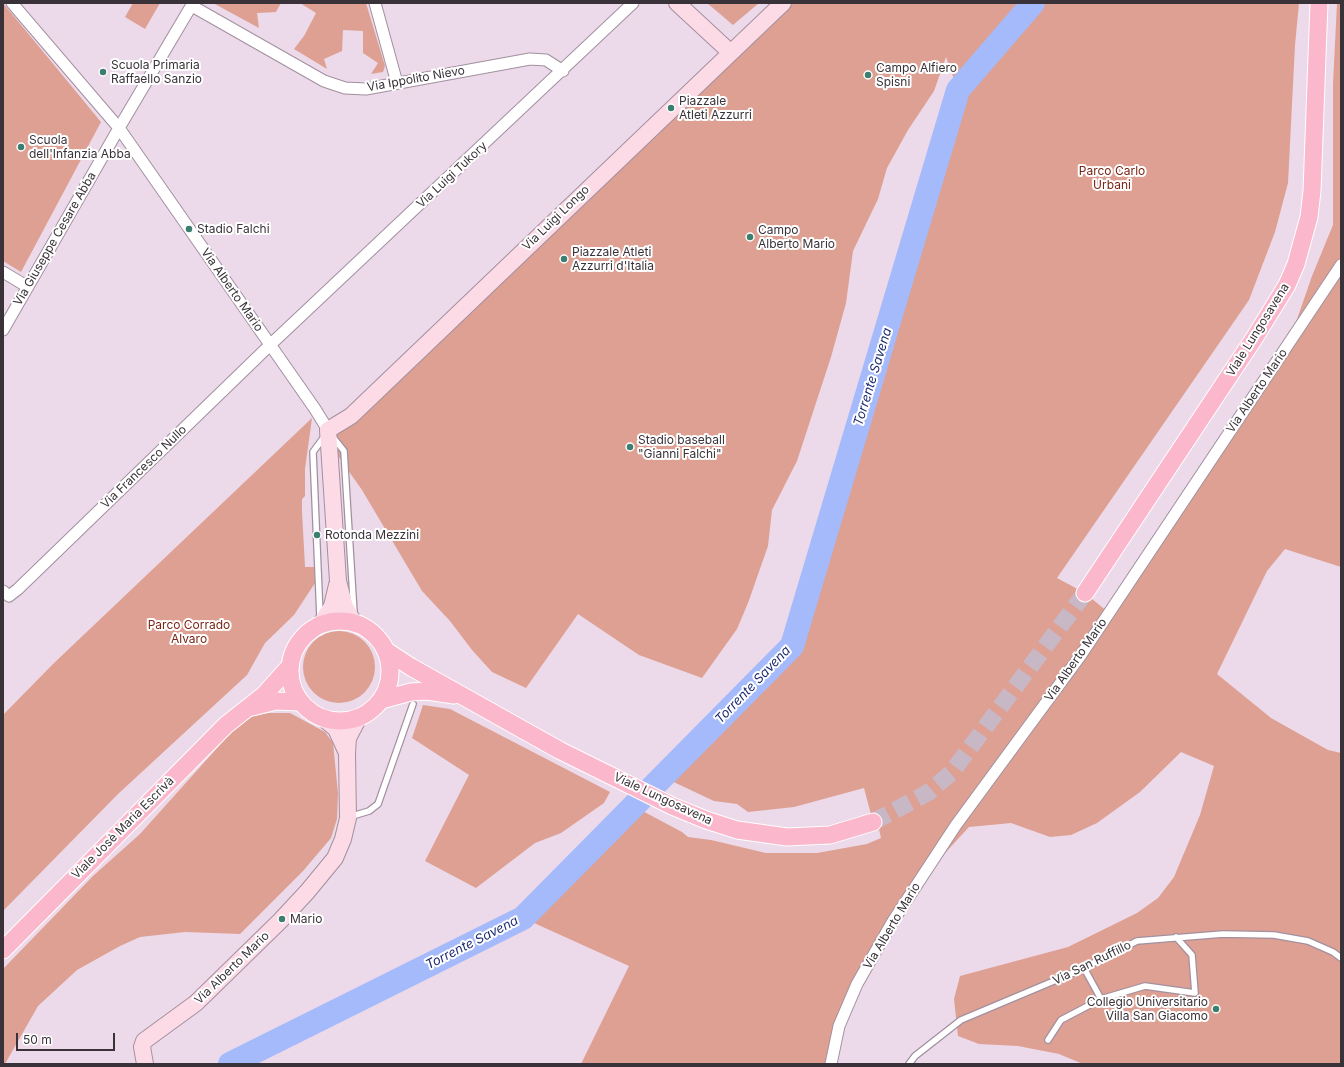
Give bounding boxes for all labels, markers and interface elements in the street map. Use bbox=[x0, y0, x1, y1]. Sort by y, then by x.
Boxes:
place label: Scuola Primaria Raffaello Sanzio bbox=[111, 58, 202, 86]
place label: Campo Alfiero Spisni bbox=[876, 61, 957, 89]
street label: Via Ippolito Nievo bbox=[366, 63, 466, 95]
marker: Scuola Primaria Raffaello Sanzio bbox=[98, 67, 108, 77]
marker: Campo Alfiero Spisni bbox=[863, 70, 873, 80]
place label: Piazzale Atleti Azzurri bbox=[679, 94, 752, 122]
marker: Piazzale Atleti Azzurri bbox=[666, 103, 676, 113]
place label: Scuola dell'Infanzia Abba bbox=[29, 133, 131, 161]
street label: Via Luigi Tukory bbox=[414, 139, 490, 211]
marker: Scuola dell'Infanzia Abba bbox=[16, 142, 26, 152]
park label: Parco Carlo Urbani bbox=[1079, 164, 1145, 192]
street label: Via Giuseppe Cesare Abba bbox=[11, 170, 99, 308]
street label: Via Luigi Longo bbox=[520, 182, 592, 254]
place label: Stadio Falchi bbox=[197, 222, 270, 236]
place label: Campo Alberto Mario bbox=[758, 223, 835, 251]
marker: Stadio Falchi bbox=[184, 224, 194, 234]
marker: Campo Alberto Mario bbox=[745, 232, 755, 242]
place label: Piazzale Atleti Azzurri d'Italia bbox=[572, 245, 654, 273]
street label: Via Alberto Mario bbox=[198, 246, 266, 334]
marker: Piazzale Atleti Azzurri d'Italia bbox=[559, 254, 569, 264]
street label: Viale Lungosavena bbox=[1224, 281, 1292, 379]
water label: Torrente Savena bbox=[851, 326, 895, 428]
street label: Via Alberto Mario bbox=[1224, 346, 1290, 436]
street label: Via Francesco Nullo bbox=[98, 423, 190, 511]
place label: Stadio baseball "Gianni Falchi" bbox=[638, 433, 725, 461]
marker: Stadio baseball "Gianni Falchi" bbox=[625, 442, 635, 452]
place label: Rotonda Mezzini bbox=[325, 528, 419, 542]
marker: Rotonda Mezzini bbox=[312, 530, 322, 540]
street label: Via Alberto Mario bbox=[1042, 616, 1110, 704]
park label: Parco Corrado Alvaro bbox=[148, 618, 230, 646]
water label: Torrente Savena bbox=[712, 643, 794, 727]
street label: Viale Lungosavena bbox=[611, 770, 715, 828]
street label: Viale Josè Maria Escrivà bbox=[69, 774, 177, 882]
street label: Via Alberto Mario bbox=[861, 880, 923, 972]
place label: Mario bbox=[290, 912, 322, 926]
water label: Torrente Savena bbox=[423, 913, 521, 973]
marker: Mario bbox=[277, 914, 287, 924]
street label: Via Alberto Mario bbox=[192, 929, 272, 1007]
street label: Via San Ruffillo bbox=[1050, 938, 1134, 988]
place label: Collegio Universitario Villa San Giacomo bbox=[1087, 995, 1208, 1023]
marker: Collegio Universitario Villa San Giacomo bbox=[1211, 1004, 1221, 1014]
scale bar bbox=[18, 1025, 117, 1051]
text: 50 m bbox=[23, 1032, 52, 1047]

